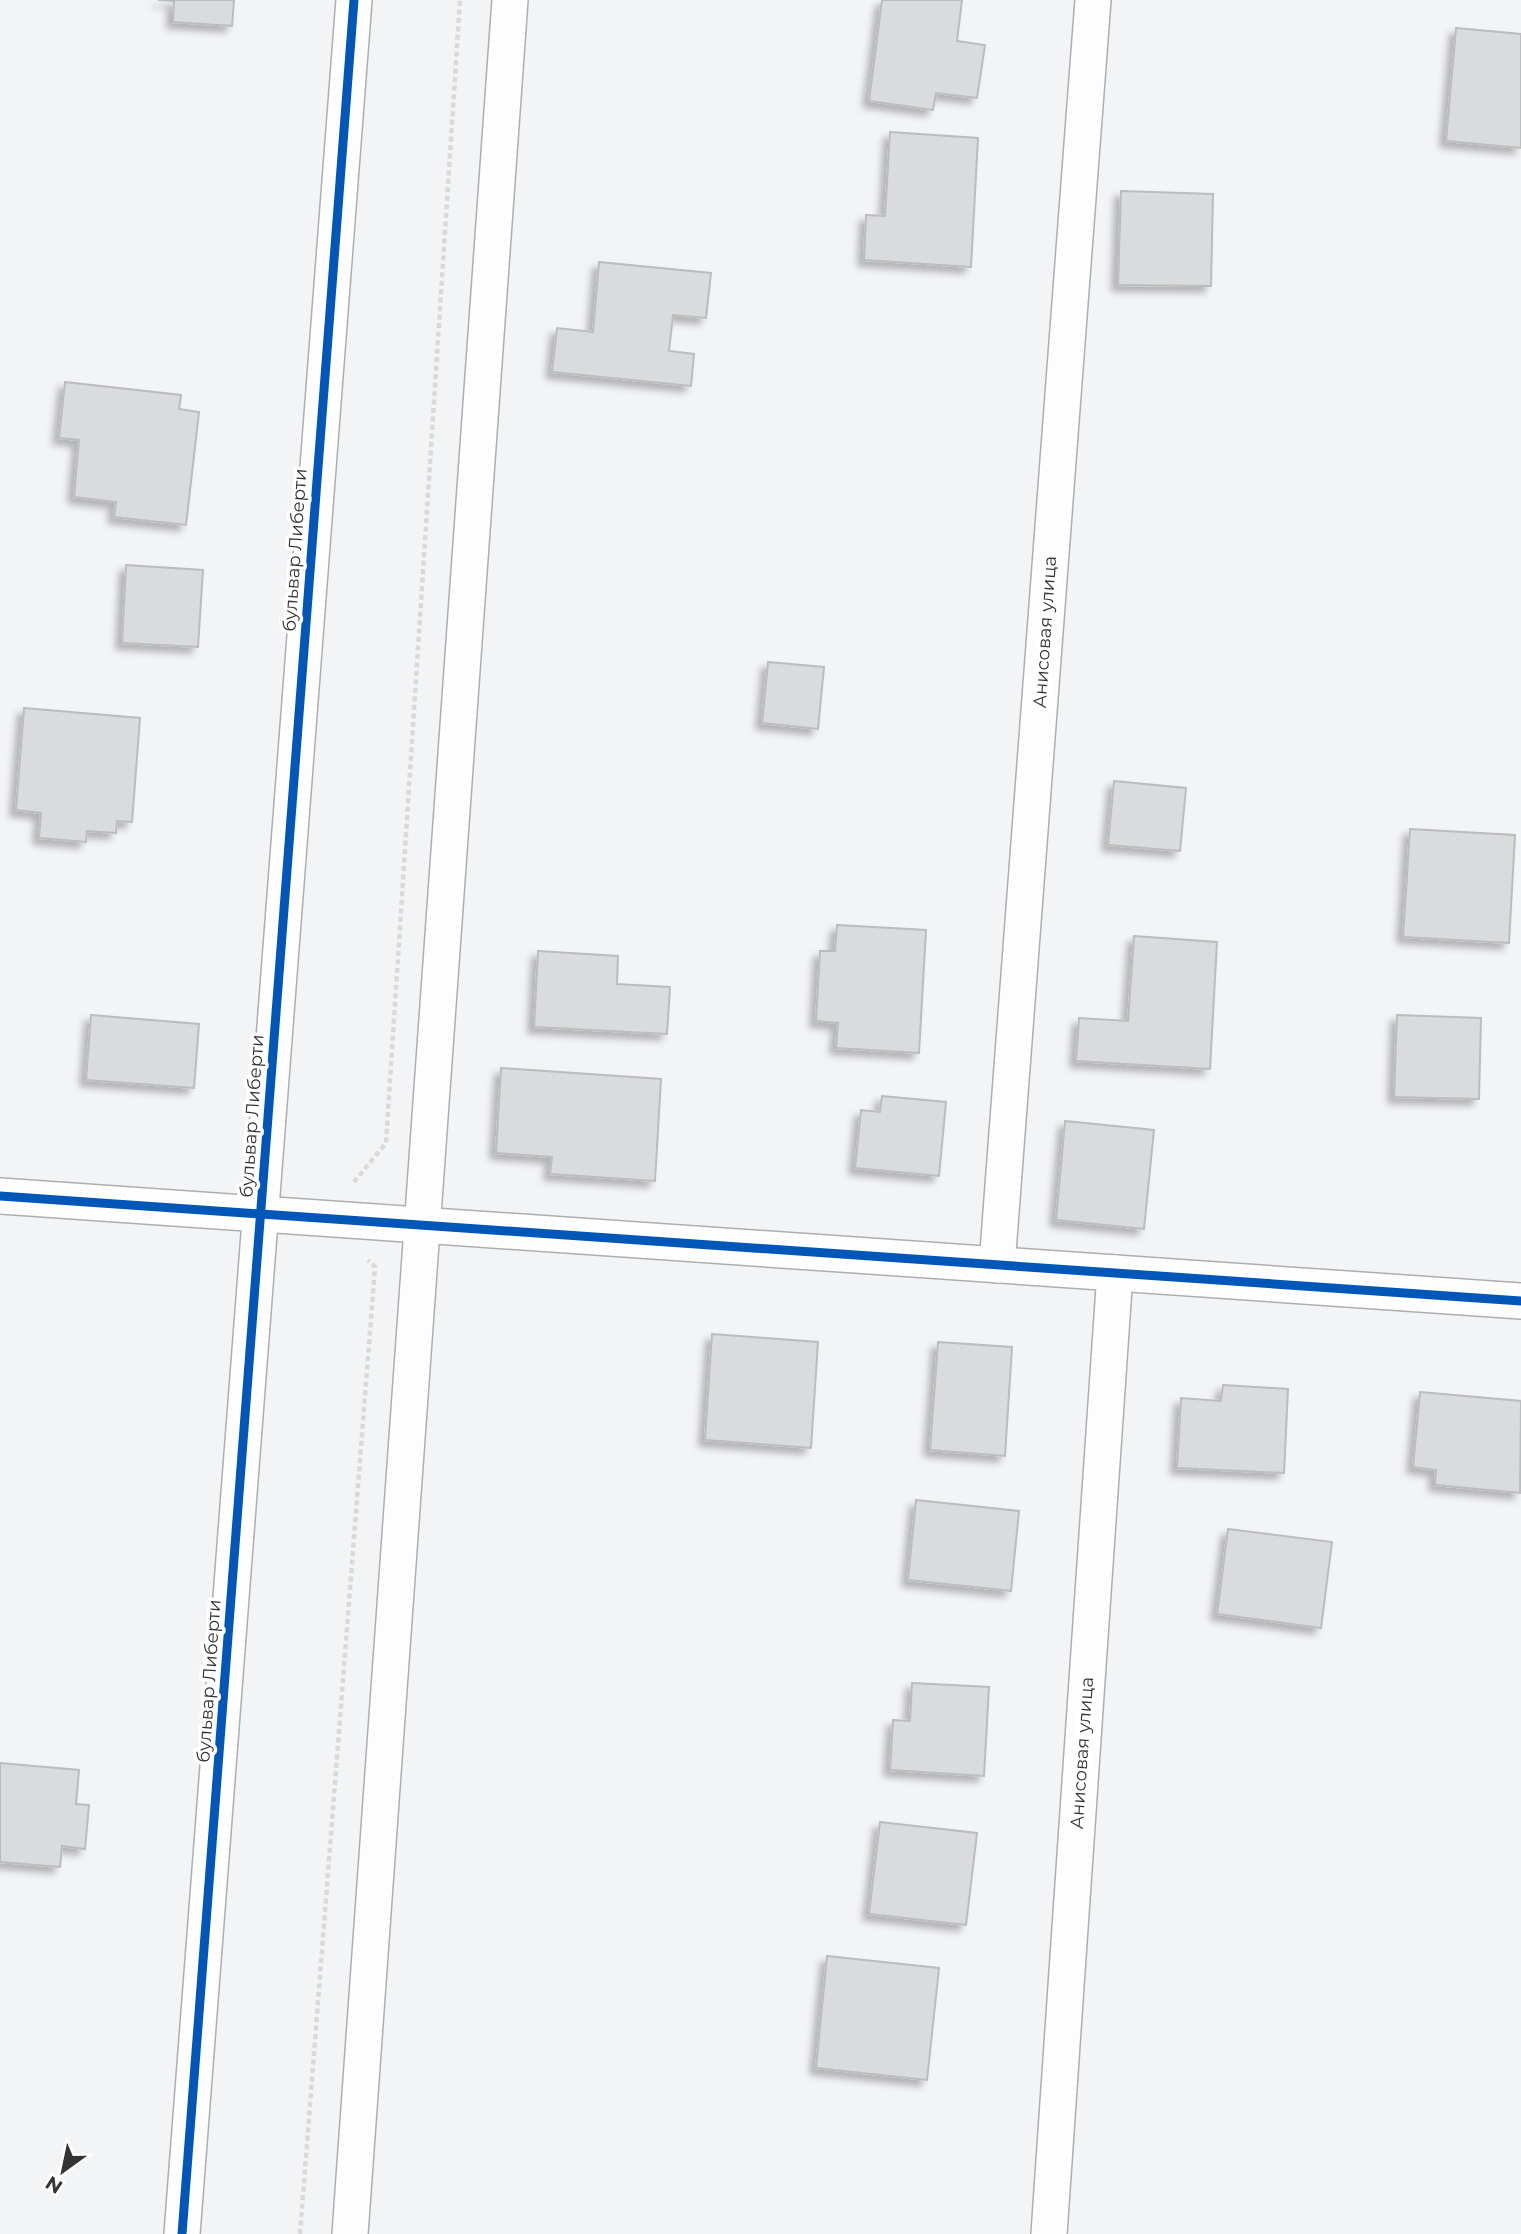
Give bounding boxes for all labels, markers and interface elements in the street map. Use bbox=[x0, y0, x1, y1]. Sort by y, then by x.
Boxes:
street label: бульвар Либерти bbox=[278, 468, 312, 632]
street label: Анисовая улица bbox=[1029, 555, 1061, 709]
street label: бульвар Либерти bbox=[235, 1034, 269, 1198]
street label: бульвар Либерти bbox=[192, 1599, 226, 1763]
street label: Анисовая улица bbox=[1066, 1676, 1098, 1830]
north arrow bbox=[28, 2136, 98, 2206]
text: N bbox=[41, 2171, 67, 2199]

